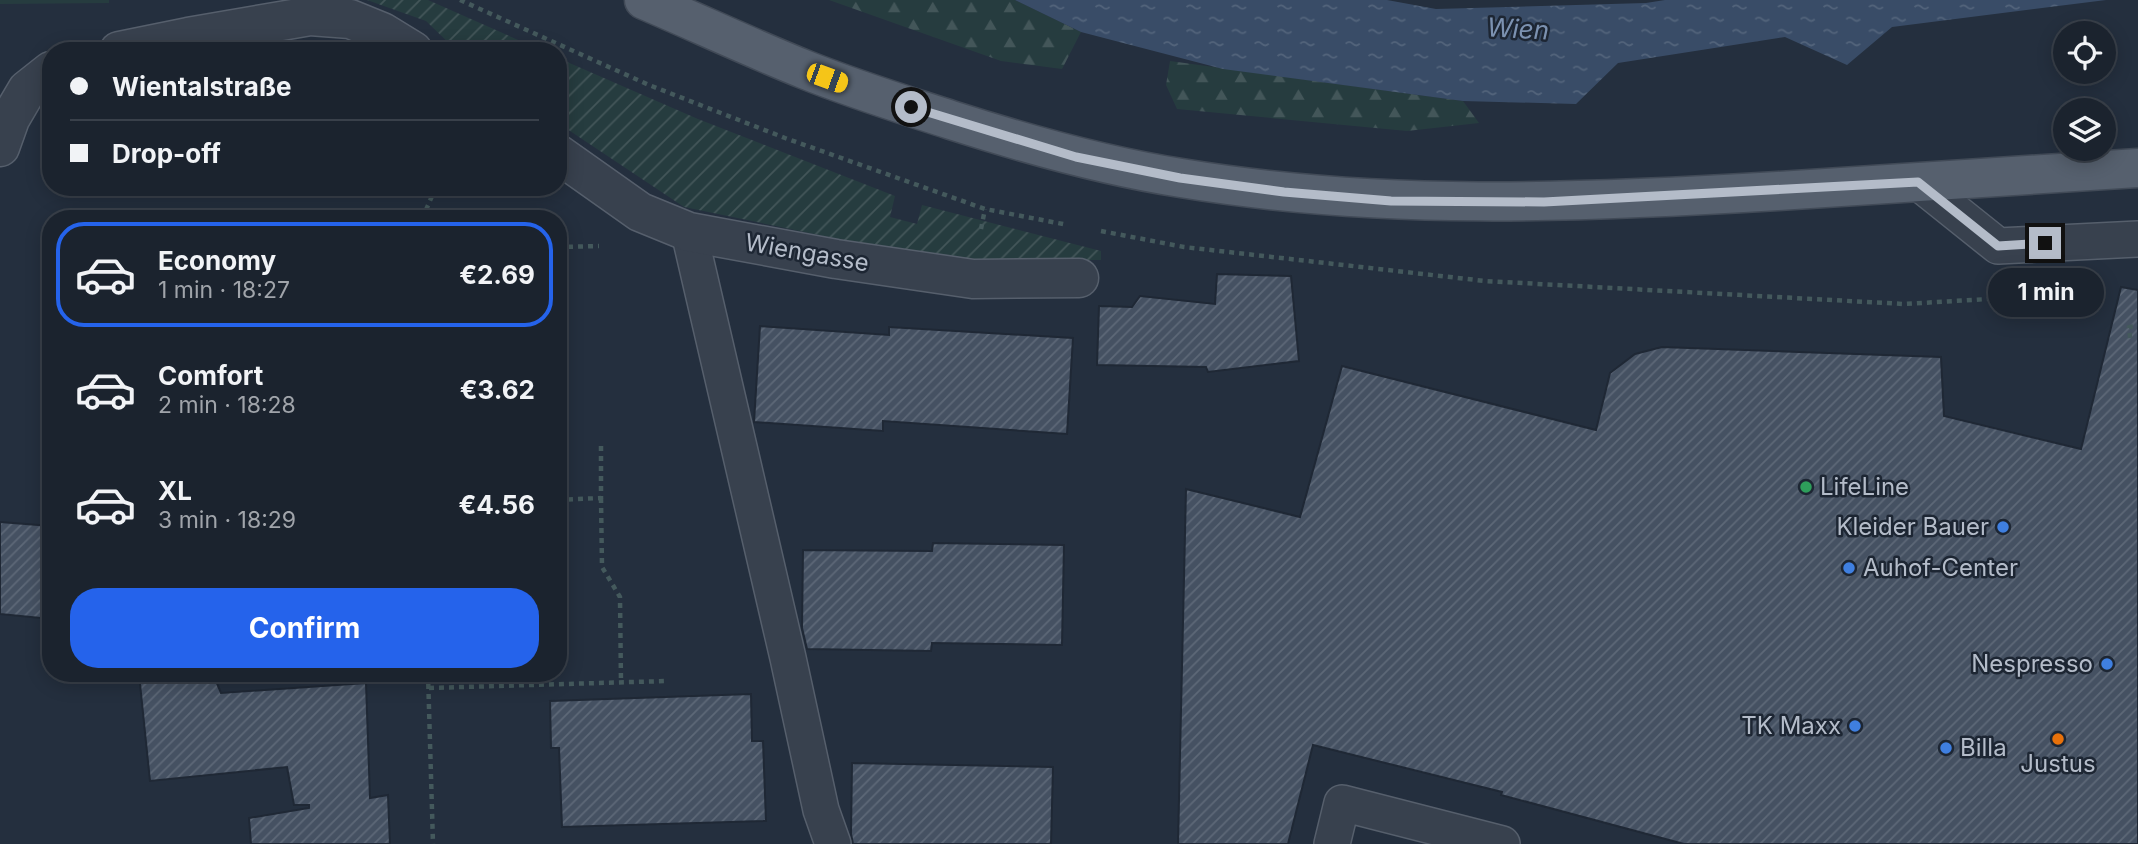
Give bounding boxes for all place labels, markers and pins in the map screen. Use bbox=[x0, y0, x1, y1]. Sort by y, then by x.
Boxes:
place label: LifeLine bbox=[1820, 472, 1909, 501]
marker: LifeLine bbox=[1798, 479, 1814, 495]
place label: Kleider Bauer bbox=[1836, 512, 1989, 541]
marker: Kleider Bauer bbox=[1995, 519, 2011, 535]
place label: Auhof-Center bbox=[1863, 553, 2018, 582]
marker: Auhof-Center bbox=[1841, 560, 1857, 576]
place label: Nespresso bbox=[1971, 649, 2093, 678]
marker: Nespresso bbox=[2099, 656, 2115, 672]
place label: TK Maxx bbox=[1741, 711, 1841, 740]
marker: TK Maxx bbox=[1847, 718, 1863, 734]
marker: Justus bbox=[2050, 731, 2066, 747]
place label: Billa bbox=[1960, 733, 2007, 762]
marker: Billa bbox=[1938, 740, 1954, 756]
place label: Justus bbox=[2020, 749, 2096, 778]

